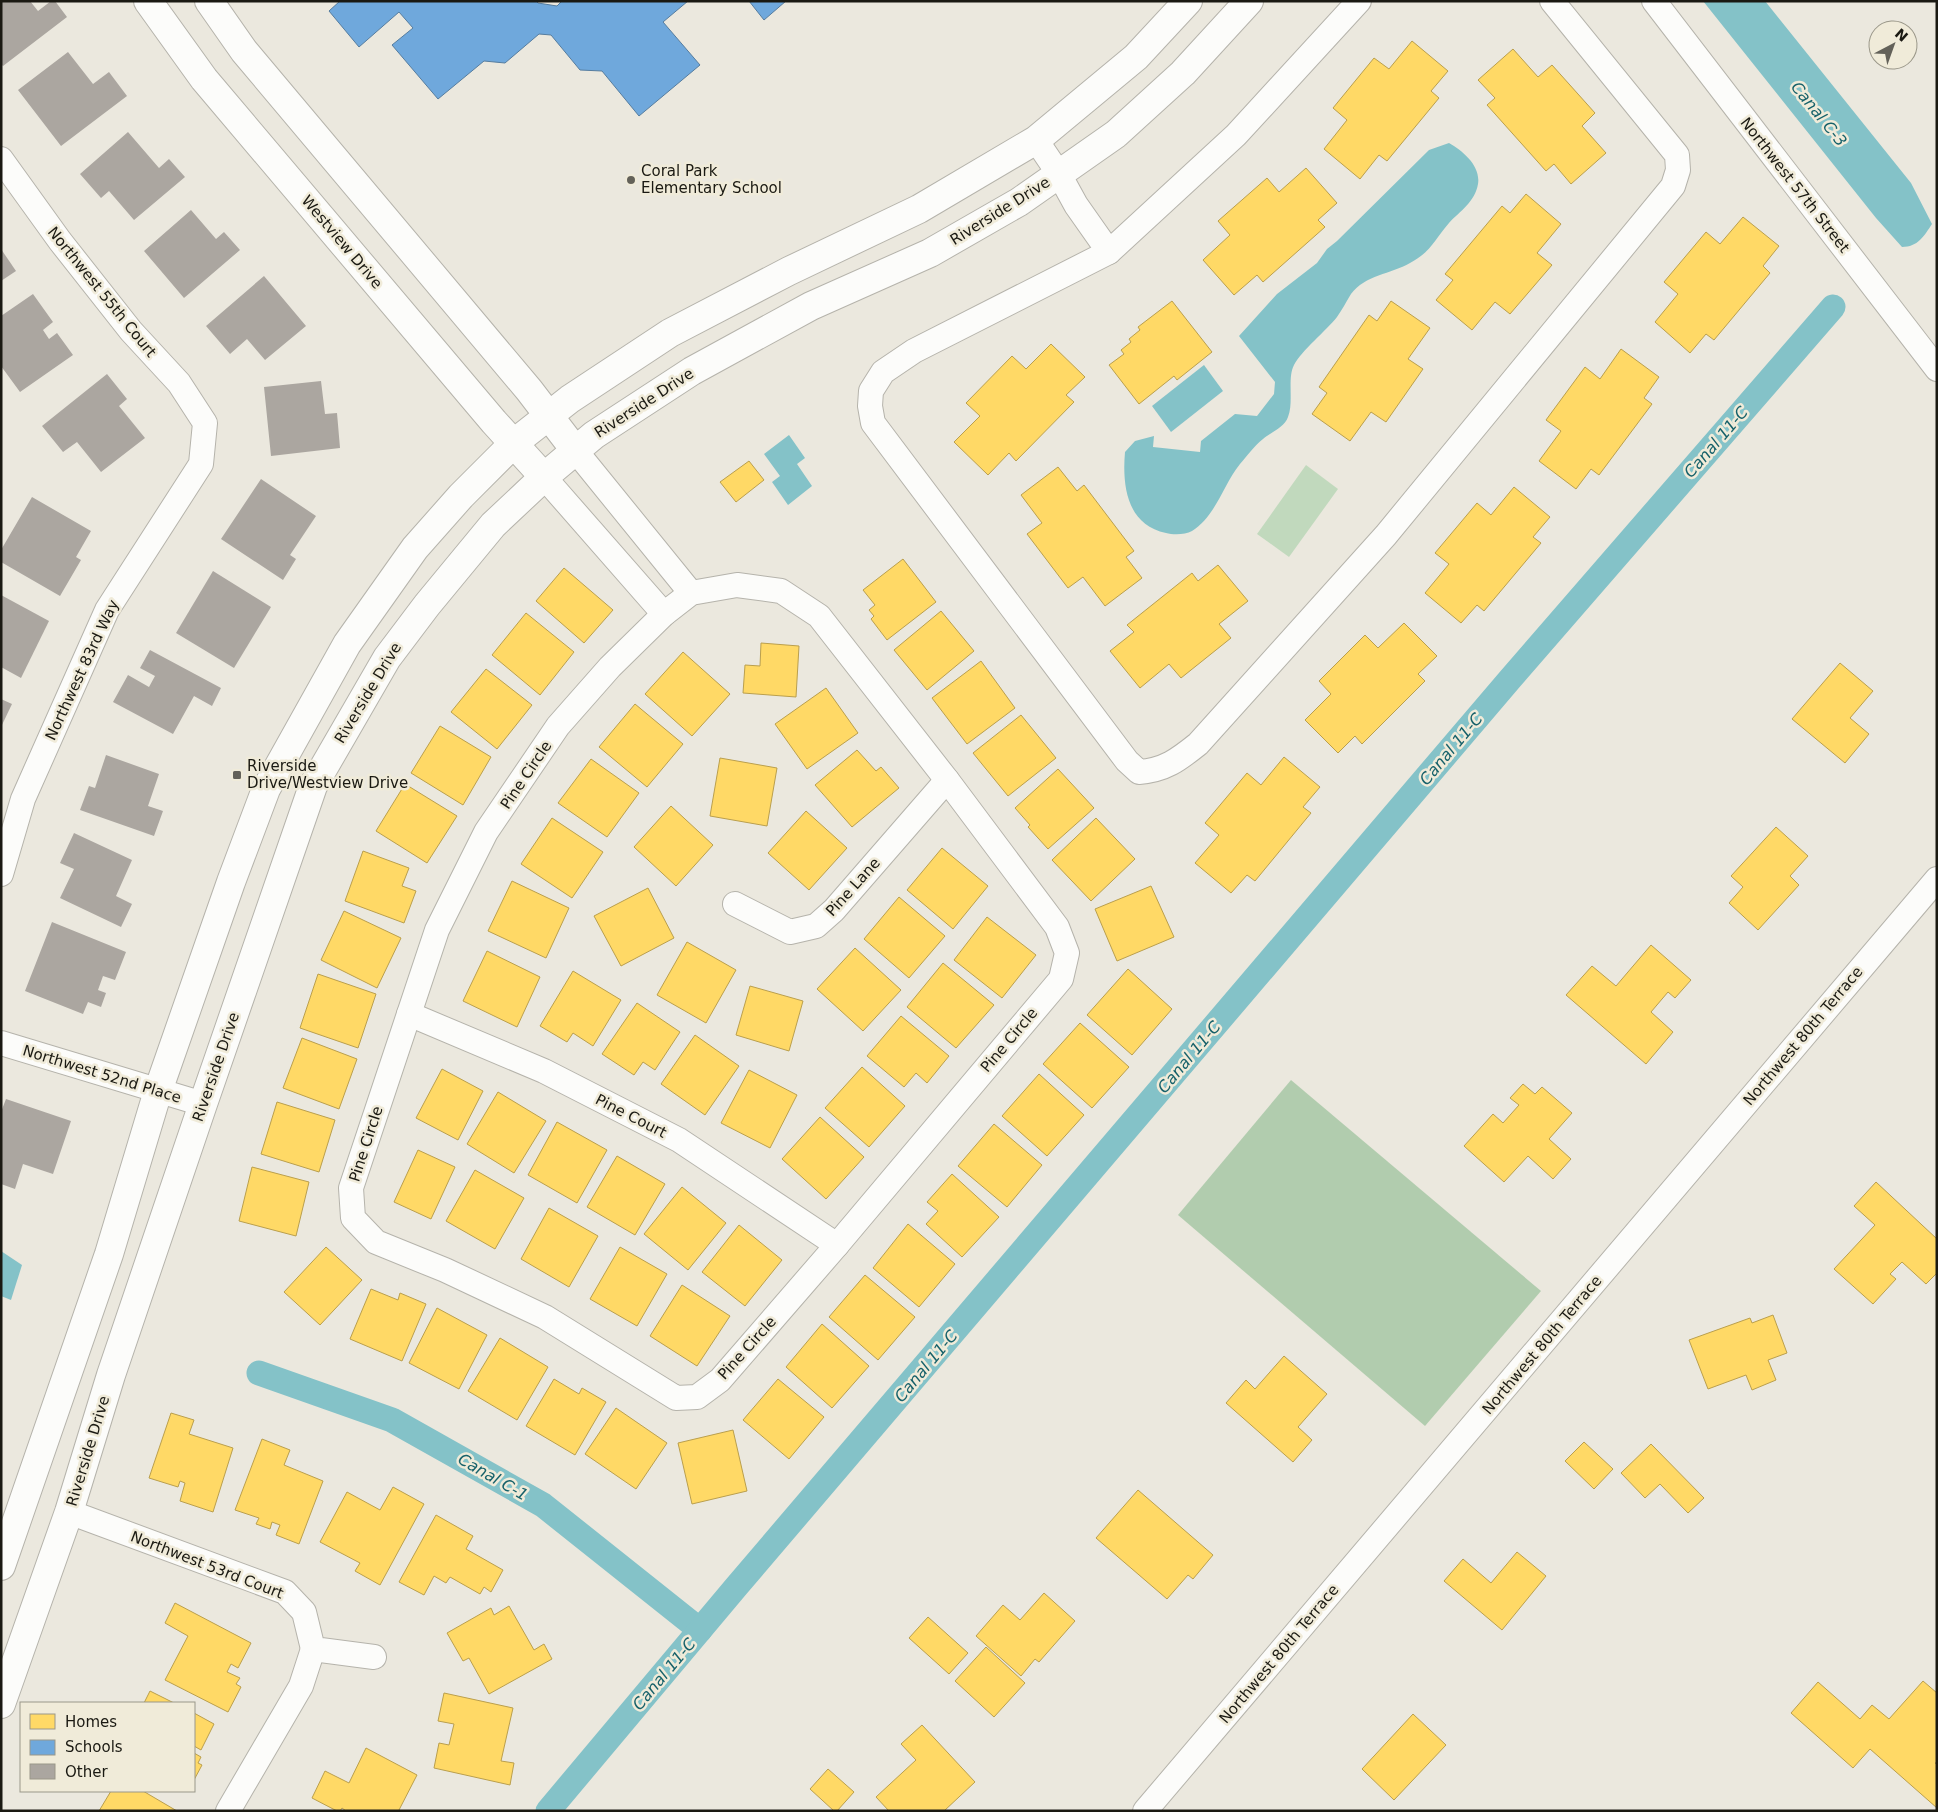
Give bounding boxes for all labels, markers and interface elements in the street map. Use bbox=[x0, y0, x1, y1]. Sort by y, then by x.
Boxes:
north arrow bbox=[1868, 20, 1918, 70]
text: N bbox=[1892, 25, 1911, 45]
water label: Canal C-3 bbox=[1787, 78, 1851, 150]
street label: Northwest 57th Street bbox=[1737, 114, 1853, 256]
place label: Coral Park Elementary School bbox=[641, 162, 782, 197]
street label: Riverside Drive bbox=[947, 173, 1053, 249]
marker: Coral Park Elementary School bbox=[625, 174, 637, 186]
street label: Westview Drive bbox=[298, 192, 386, 292]
street label: Northwest 55th Court bbox=[44, 223, 160, 361]
street label: Riverside Drive bbox=[591, 364, 697, 442]
water label: Canal 11-C bbox=[1680, 402, 1752, 481]
street label: Northwest 83rd Way bbox=[41, 597, 123, 743]
street label: Riverside Drive bbox=[331, 639, 405, 747]
water label: Canal 11-C bbox=[1416, 709, 1487, 789]
street label: Pine Circle bbox=[497, 737, 555, 813]
place label: Riverside Drive/Westview Drive bbox=[247, 757, 408, 792]
marker: Riverside Drive/Westview Drive bbox=[231, 769, 243, 781]
street label: Pine Lane bbox=[822, 854, 884, 920]
street label: Northwest 80th Terrace bbox=[1740, 963, 1866, 1109]
street label: Pine Circle bbox=[977, 1004, 1041, 1076]
street label: Riverside Drive bbox=[189, 1010, 243, 1124]
water label: Canal 11-C bbox=[1154, 1017, 1225, 1097]
street label: Northwest 52nd Place bbox=[21, 1041, 183, 1107]
street label: Pine Court bbox=[592, 1090, 670, 1142]
street label: Pine Circle bbox=[345, 1104, 387, 1184]
street label: Northwest 80th Terrace bbox=[1479, 1272, 1605, 1418]
street label: Pine Circle bbox=[714, 1313, 780, 1383]
water label: Canal 11-C bbox=[891, 1326, 962, 1406]
street label: Riverside Drive bbox=[63, 1394, 113, 1508]
water label: Canal C-1 bbox=[455, 1449, 531, 1505]
street label: Northwest 53rd Court bbox=[128, 1527, 286, 1603]
street label: Northwest 80th Terrace bbox=[1216, 1581, 1342, 1727]
water label: Canal 11-C bbox=[629, 1634, 700, 1714]
legend bbox=[20, 1702, 195, 1792]
text: Homes bbox=[65, 1713, 117, 1731]
text: Schools bbox=[65, 1738, 123, 1756]
text: Other bbox=[65, 1763, 108, 1781]

